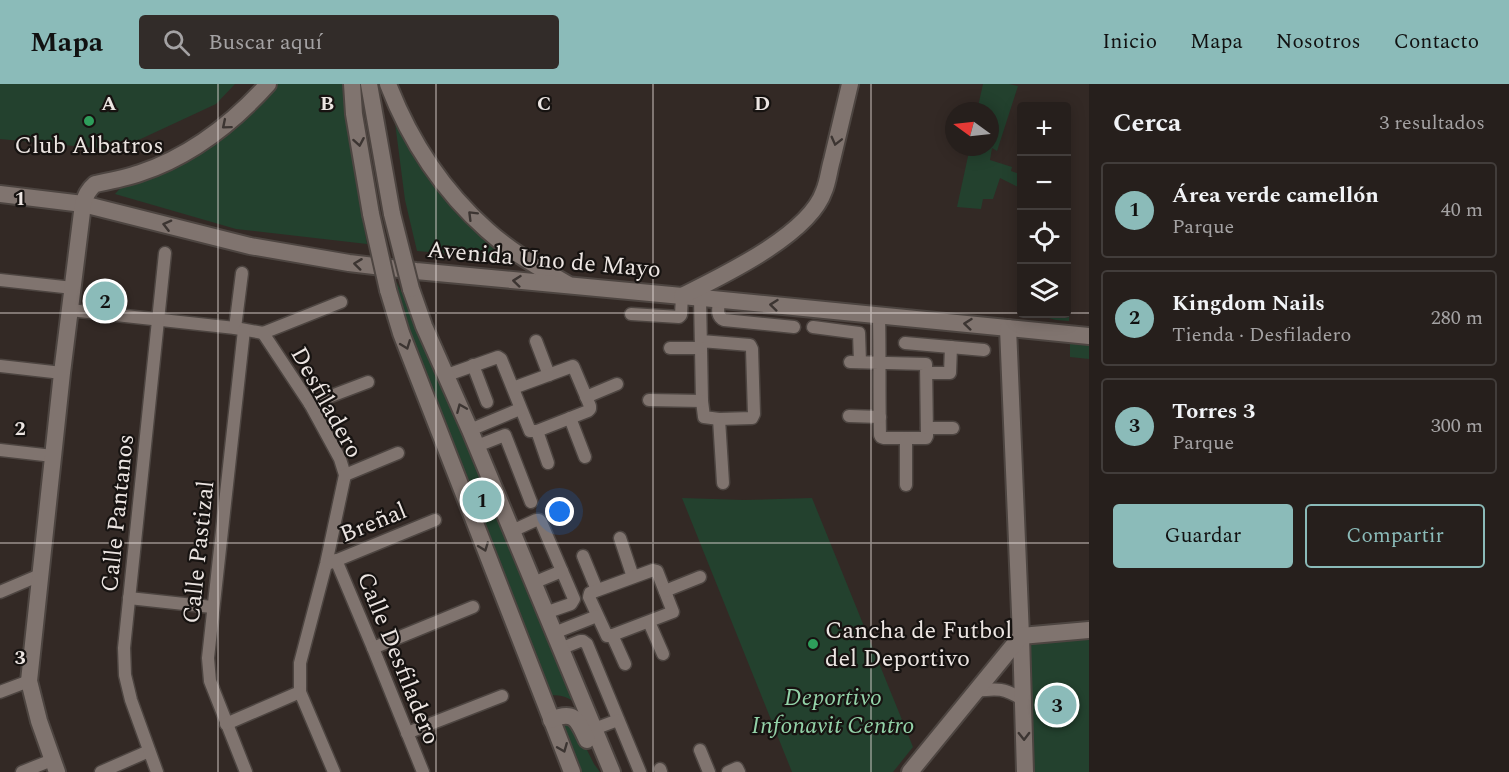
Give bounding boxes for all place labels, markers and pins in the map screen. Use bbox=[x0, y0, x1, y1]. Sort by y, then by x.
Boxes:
marker: Club Albatros bbox=[82, 114, 96, 128]
place label: Club Albatros bbox=[14, 128, 164, 164]
pin: 2 bbox=[86, 278, 124, 324]
pin: 1 bbox=[462, 478, 502, 522]
place label: Cancha de Futbol del Deportivo bbox=[825, 613, 1012, 677]
marker: Cancha de Futbol del Deportivo bbox=[806, 637, 820, 651]
pin: 3 bbox=[1038, 682, 1076, 728]

